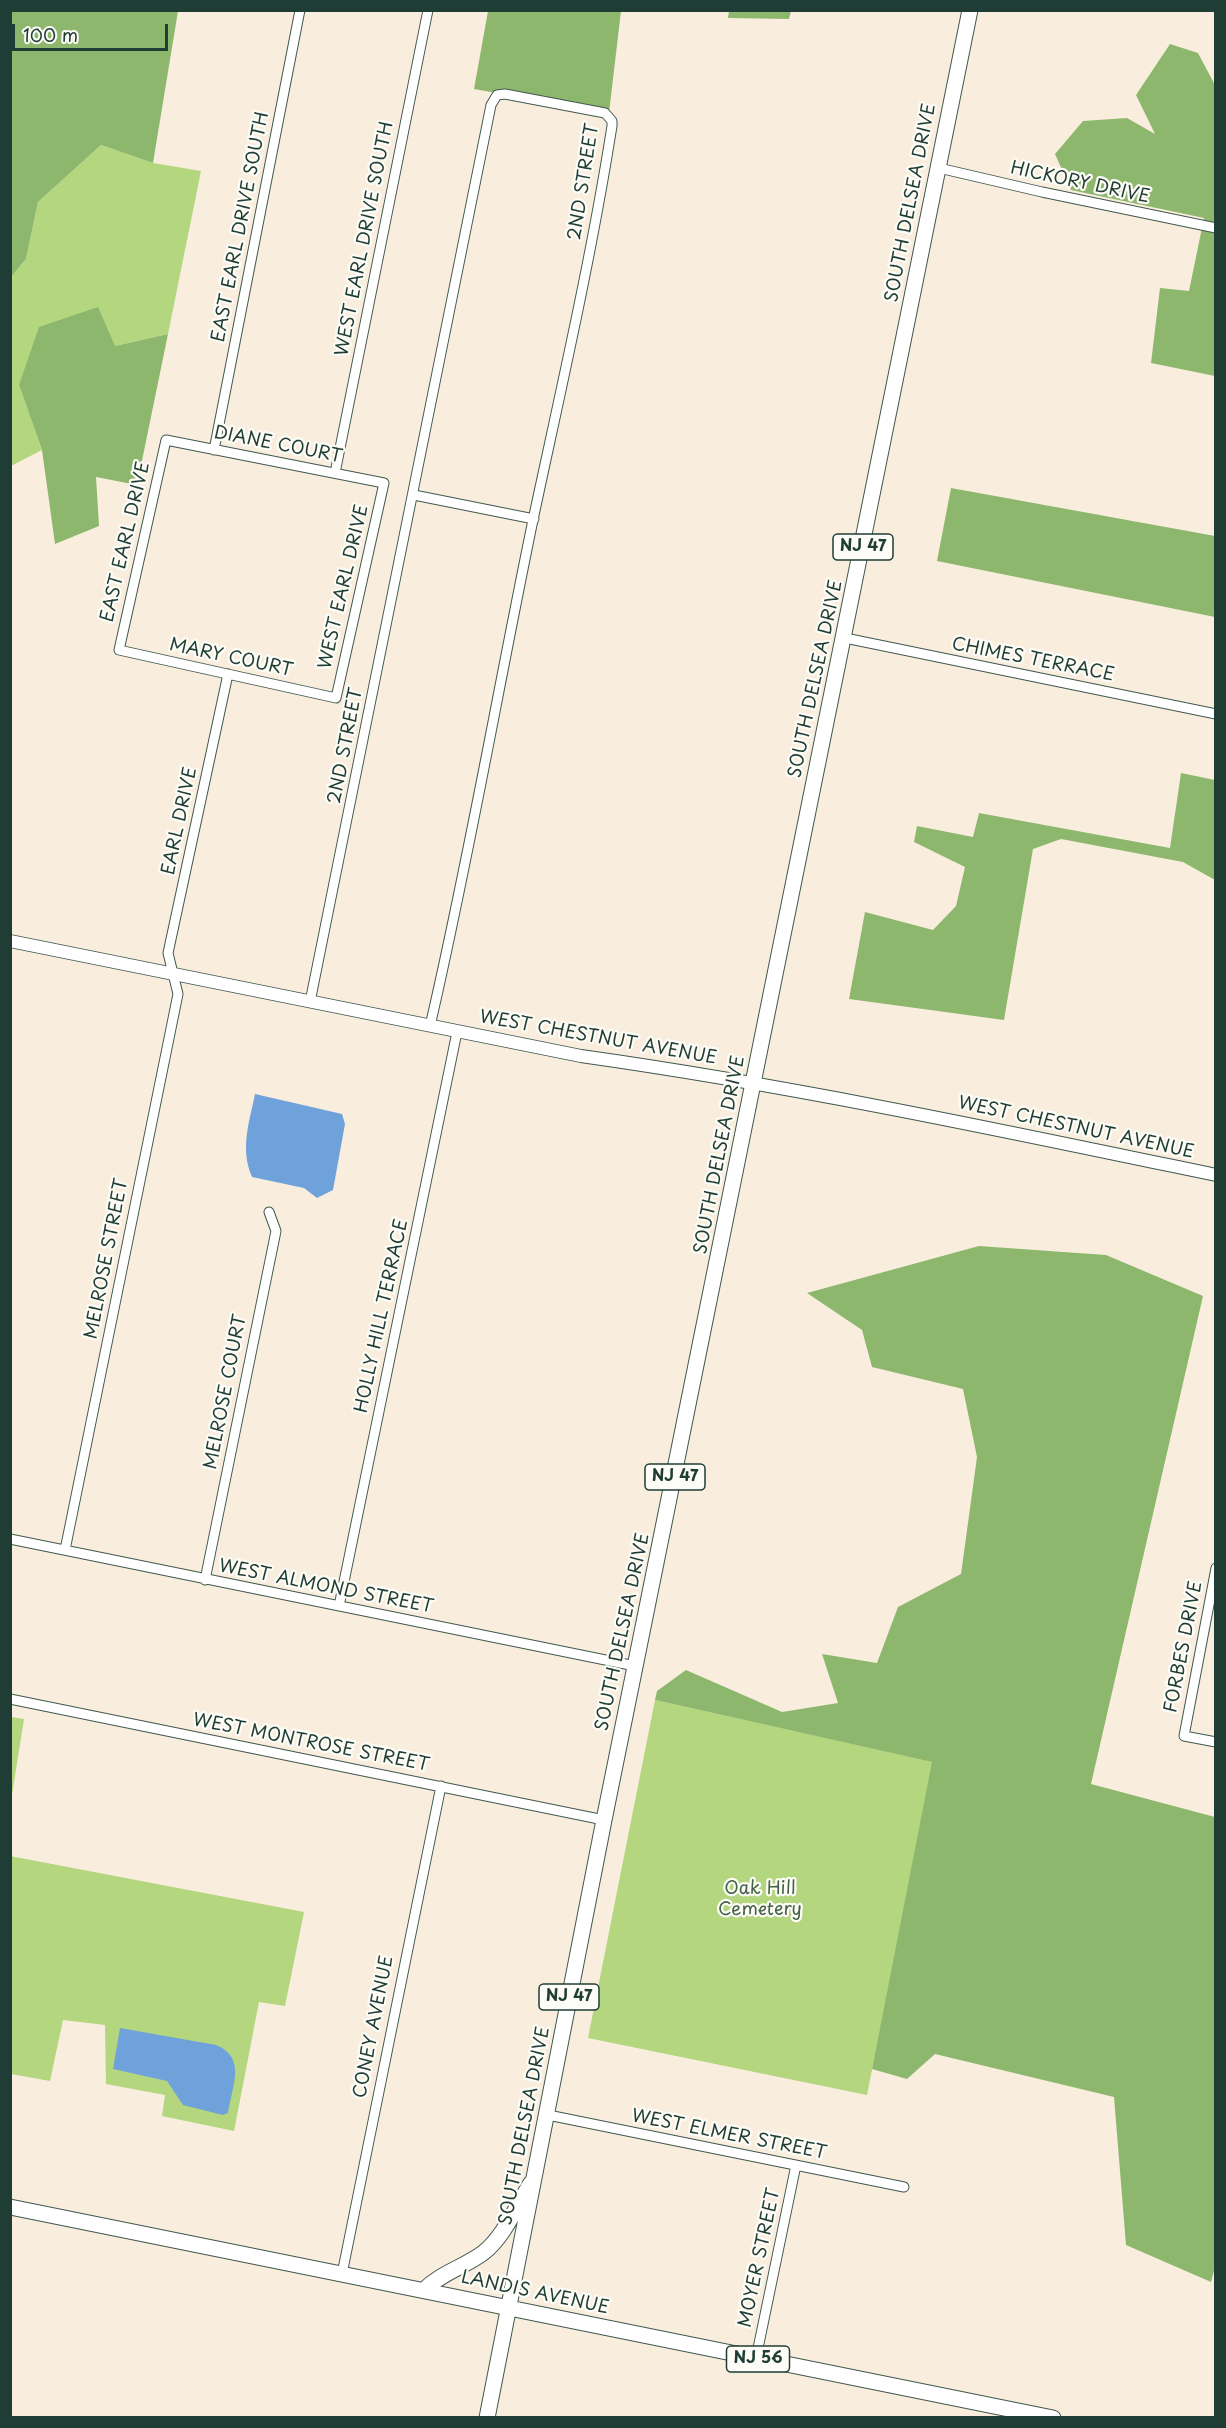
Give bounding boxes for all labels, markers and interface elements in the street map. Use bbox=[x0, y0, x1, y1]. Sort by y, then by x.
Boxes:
scale bar bbox=[15, 12, 171, 50]
text: 100 m bbox=[23, 21, 78, 48]
street label: SOUTH DELSEA DRIVE bbox=[881, 102, 941, 304]
street label: EAST EARL DRIVE SOUTH bbox=[208, 110, 274, 344]
street label: WEST EARL DRIVE SOUTH bbox=[332, 120, 398, 358]
street label: 2ND STREET bbox=[564, 122, 604, 242]
street label: HICKORY DRIVE bbox=[1008, 158, 1152, 208]
street label: DIANE COURT bbox=[212, 422, 344, 468]
street label: EAST EARL DRIVE bbox=[97, 460, 155, 624]
street label: WEST EARL DRIVE bbox=[315, 503, 373, 671]
road number: NJ 47 bbox=[833, 534, 893, 560]
street label: SOUTH DELSEA DRIVE bbox=[784, 578, 848, 780]
street label: MARY COURT bbox=[167, 634, 295, 682]
street label: CHIMES TERRACE bbox=[950, 634, 1116, 686]
street label: 2ND STREET bbox=[324, 686, 368, 806]
street label: EARL DRIVE bbox=[158, 765, 202, 877]
street label: WEST CHESTNUT AVENUE bbox=[478, 1006, 718, 1070]
street label: SOUTH DELSEA DRIVE bbox=[690, 1054, 750, 1256]
street label: WEST CHESTNUT AVENUE bbox=[956, 1092, 1196, 1164]
street label: MELROSE STREET bbox=[81, 1177, 133, 1341]
street label: HOLLY HILL TERRACE bbox=[351, 1217, 413, 1415]
street label: MELROSE COURT bbox=[200, 1313, 252, 1471]
road number: NJ 47 bbox=[645, 1464, 705, 1490]
street label: SOUTH DELSEA DRIVE bbox=[591, 1531, 655, 1733]
street label: WEST ALMOND STREET bbox=[217, 1556, 435, 1618]
street label: FORBES DRIVE bbox=[1161, 1579, 1207, 1715]
street label: WEST MONTROSE STREET bbox=[191, 1709, 431, 1777]
park label: Oak Hill Cemetery bbox=[718, 1878, 802, 1920]
street label: CONEY AVENUE bbox=[350, 1954, 398, 2100]
road number: NJ 47 bbox=[539, 1984, 599, 2010]
street label: SOUTH DELSEA DRIVE bbox=[495, 2025, 555, 2227]
street label: WEST ELMER STREET bbox=[630, 2105, 828, 2165]
street label: MOYER STREET bbox=[735, 2186, 785, 2330]
street label: LANDIS AVENUE bbox=[459, 2267, 611, 2319]
road number: NJ 56 bbox=[726, 2346, 789, 2372]

